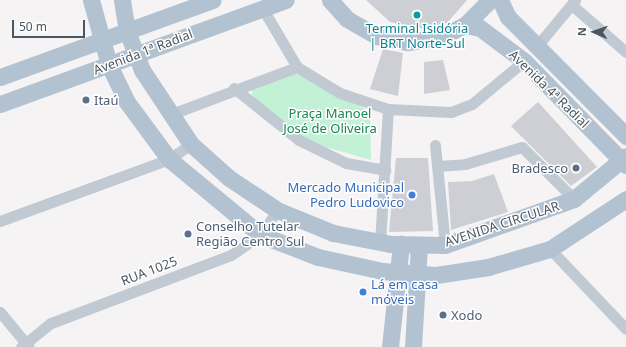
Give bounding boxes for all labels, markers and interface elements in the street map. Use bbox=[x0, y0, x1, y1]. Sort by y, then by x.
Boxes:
marker: Terminal Isidória | BRT Norte-Sul bbox=[412, 10, 422, 20]
scale bar bbox=[14, 12, 87, 38]
north arrow bbox=[574, 12, 614, 52]
text: 50 m bbox=[19, 18, 47, 35]
place label: Terminal Isidória | BRT Norte-Sul bbox=[366, 21, 468, 52]
street label: Avenida 1ª Radial bbox=[91, 26, 195, 78]
text: N bbox=[574, 27, 589, 36]
street label: Avenida 4ª Radial bbox=[506, 47, 592, 131]
place label: Itaú bbox=[94, 92, 118, 108]
marker: Itaú bbox=[81, 95, 91, 105]
park label: Praça Manoel José de Oliveira bbox=[283, 106, 377, 137]
place label: Bradesco bbox=[511, 160, 568, 176]
marker: Bradesco bbox=[571, 163, 581, 173]
place label: Mercado Municipal Pedro Ludovico bbox=[288, 180, 404, 211]
marker: Mercado Municipal Pedro Ludovico bbox=[407, 190, 417, 200]
street label: AVENIDA CIRCULAR bbox=[443, 198, 561, 250]
place label: Conselho Tutelar Região Centro Sul bbox=[196, 219, 304, 250]
marker: Conselho Tutelar Região Centro Sul bbox=[183, 229, 193, 239]
street label: RUA 1025 bbox=[119, 253, 179, 289]
place label: Lá em casa móveis bbox=[371, 277, 438, 308]
marker: Lá em casa móveis bbox=[358, 287, 368, 297]
place label: Xodo bbox=[451, 307, 482, 323]
marker: Xodo bbox=[438, 310, 448, 320]

